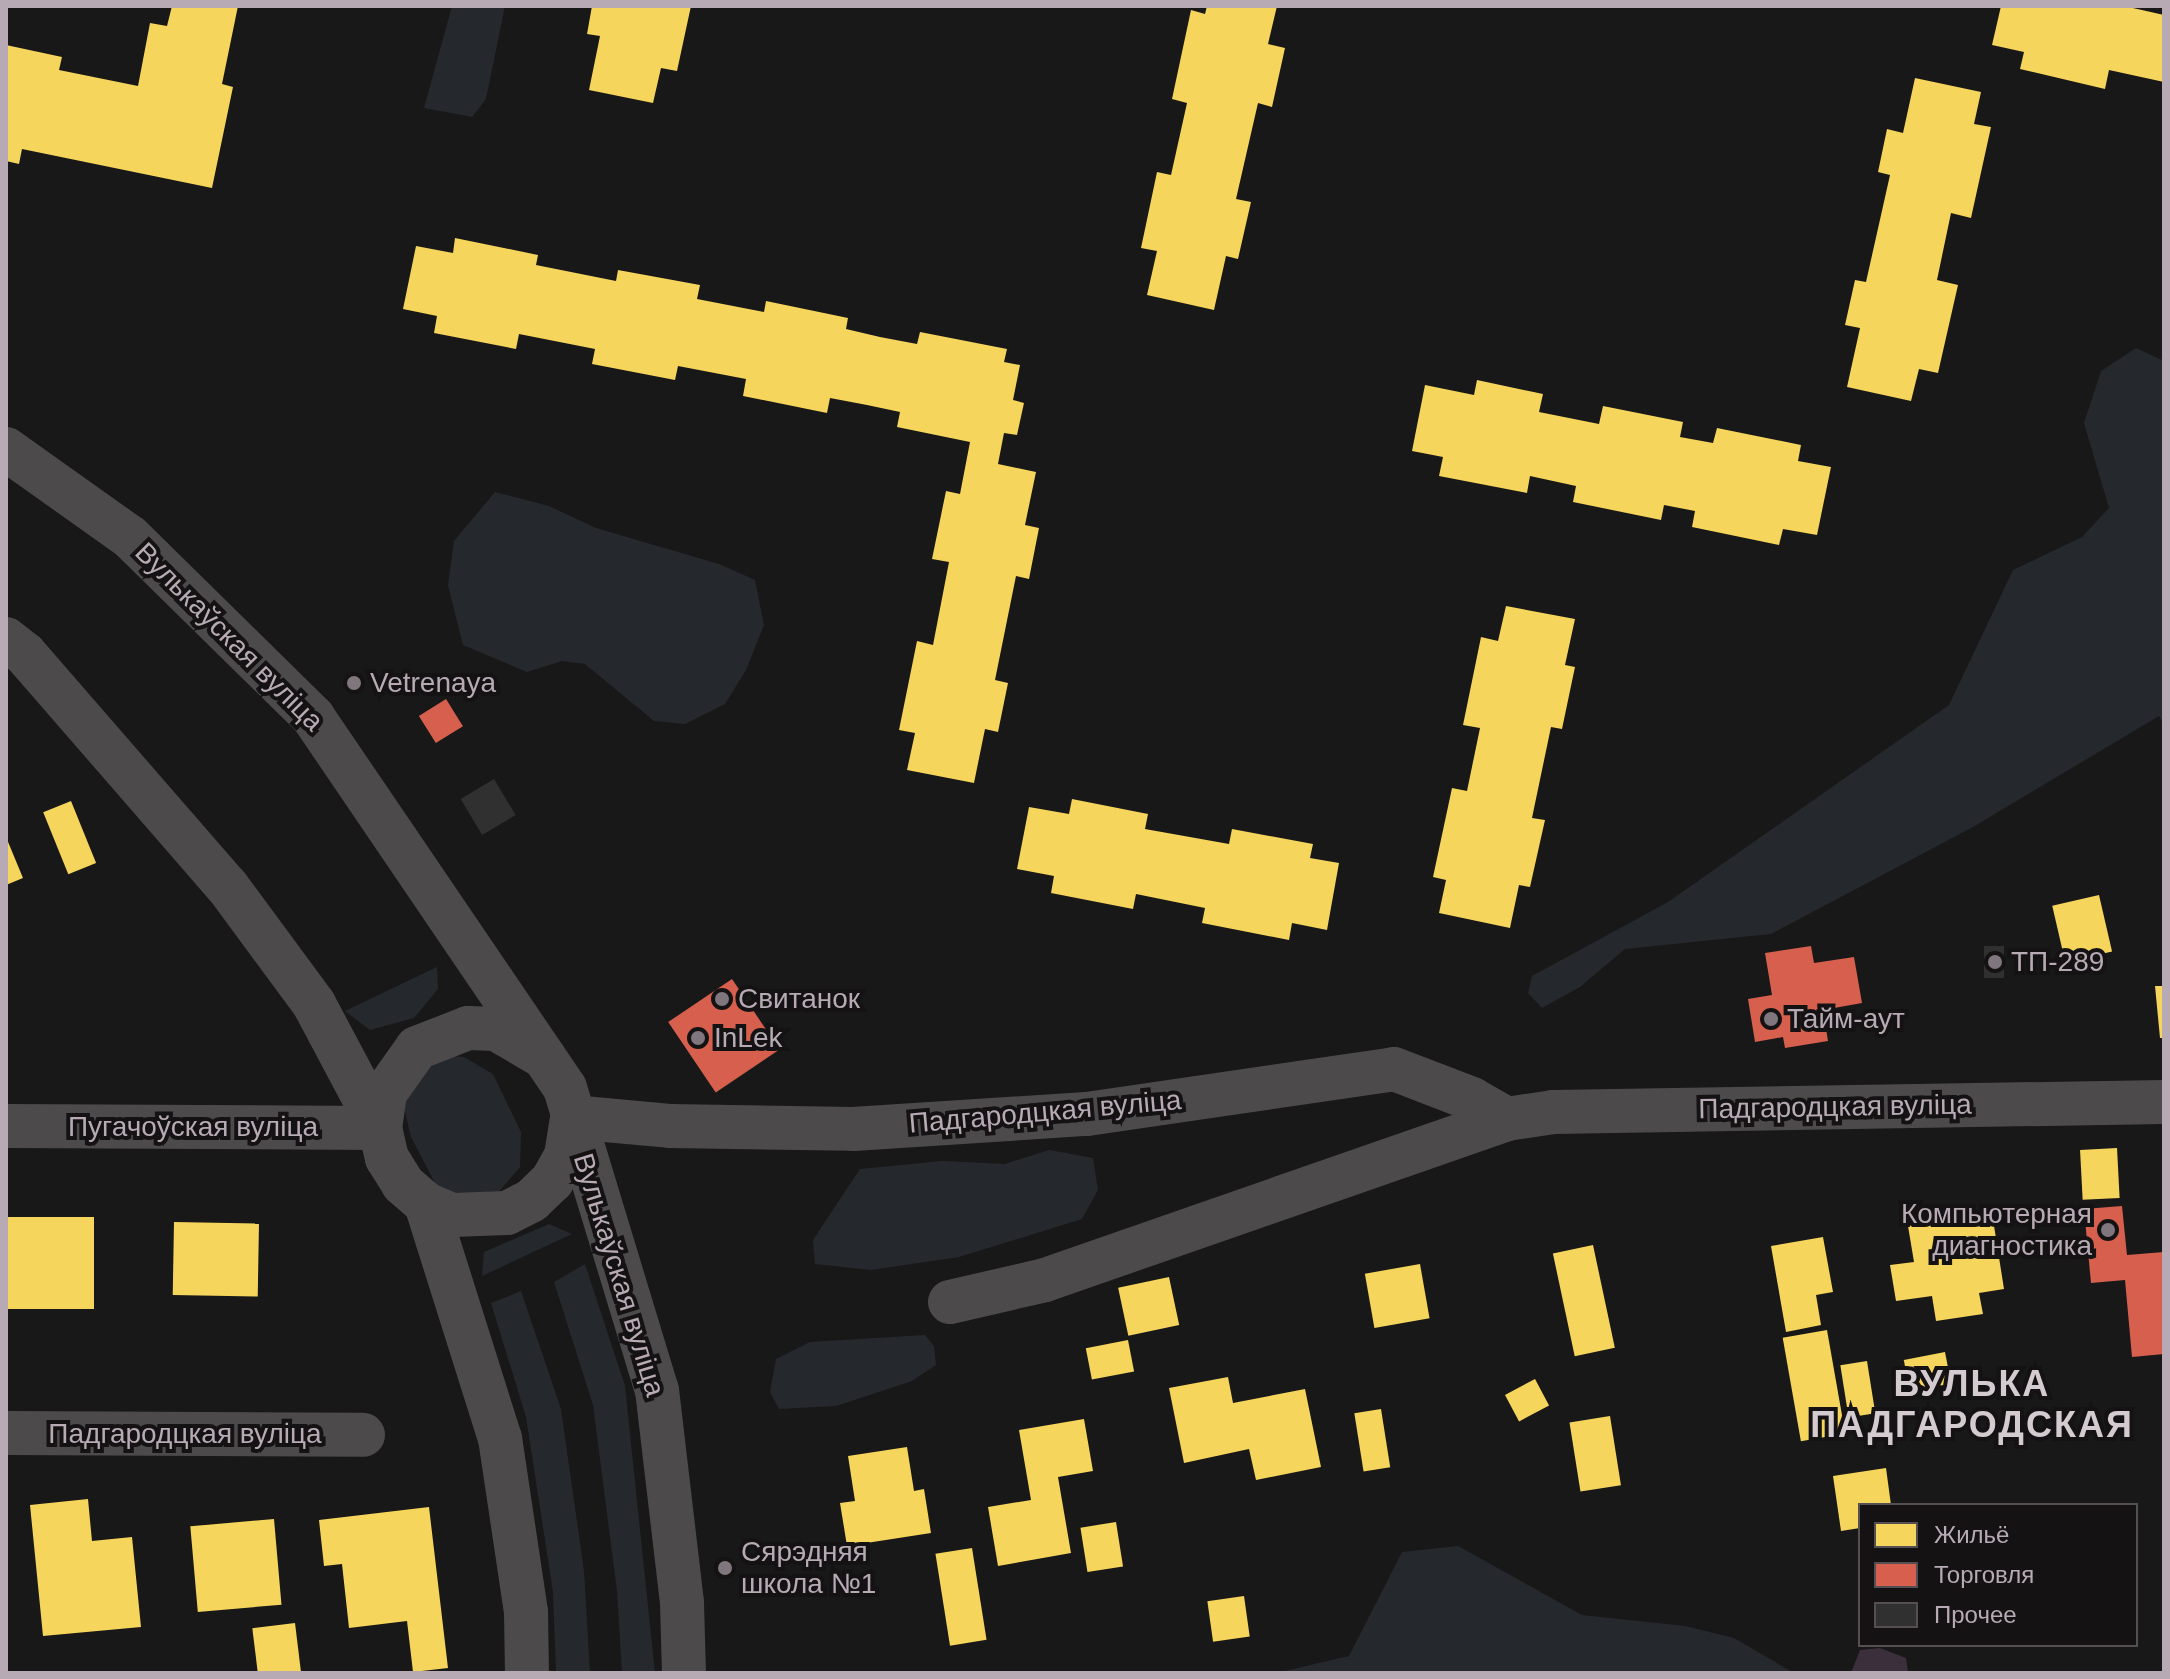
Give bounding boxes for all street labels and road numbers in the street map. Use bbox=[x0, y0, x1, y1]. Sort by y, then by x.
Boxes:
street label: Вулькаўская вуліца bbox=[128, 536, 330, 738]
street label: Падгародцкая вуліца bbox=[907, 1083, 1183, 1141]
street label: Падгародцкая вуліца bbox=[1698, 1088, 1972, 1126]
street label: Пугачоўская вуліца bbox=[68, 1110, 318, 1144]
street label: Вулькаўская вуліца bbox=[566, 1149, 672, 1401]
street label: Падгародцкая вуліца bbox=[48, 1417, 322, 1451]

